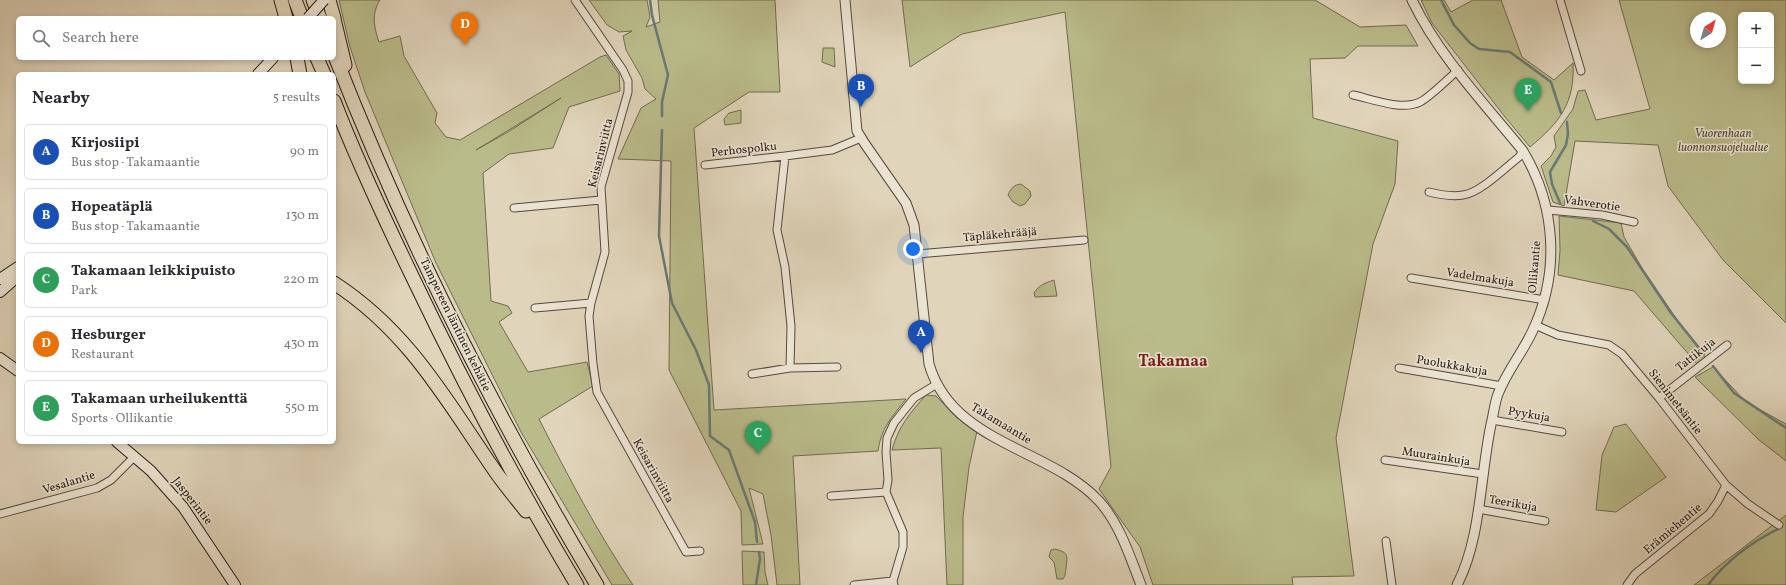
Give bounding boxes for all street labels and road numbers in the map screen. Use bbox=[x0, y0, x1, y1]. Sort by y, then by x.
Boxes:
street label: Keisarinviitta bbox=[585, 116, 617, 189]
street label: Perhospolku bbox=[710, 139, 778, 161]
street label: Vahverotie bbox=[1563, 192, 1621, 216]
street label: Täpläkehrääjä bbox=[962, 224, 1038, 246]
street label: Ollikantie bbox=[1525, 240, 1545, 294]
street label: Tampereen läntinen kehätie bbox=[416, 255, 495, 395]
street label: Vadelmakuja bbox=[1445, 265, 1515, 291]
street label: Tattikuja bbox=[1673, 334, 1719, 376]
street label: Puolukkakuja bbox=[1415, 352, 1489, 380]
street label: Sienimetsäntie bbox=[1644, 366, 1706, 438]
street label: Takamaantie bbox=[968, 400, 1035, 449]
street label: Pyykuja bbox=[1507, 403, 1551, 427]
street label: Keisarinviitta bbox=[629, 436, 677, 506]
street label: Muurainkuja bbox=[1401, 444, 1471, 470]
street label: Vesalantie bbox=[41, 467, 98, 499]
street label: Jasperintie bbox=[168, 474, 216, 529]
street label: Teerikuja bbox=[1488, 492, 1538, 516]
street label: Erämiehentie bbox=[1640, 500, 1706, 558]

